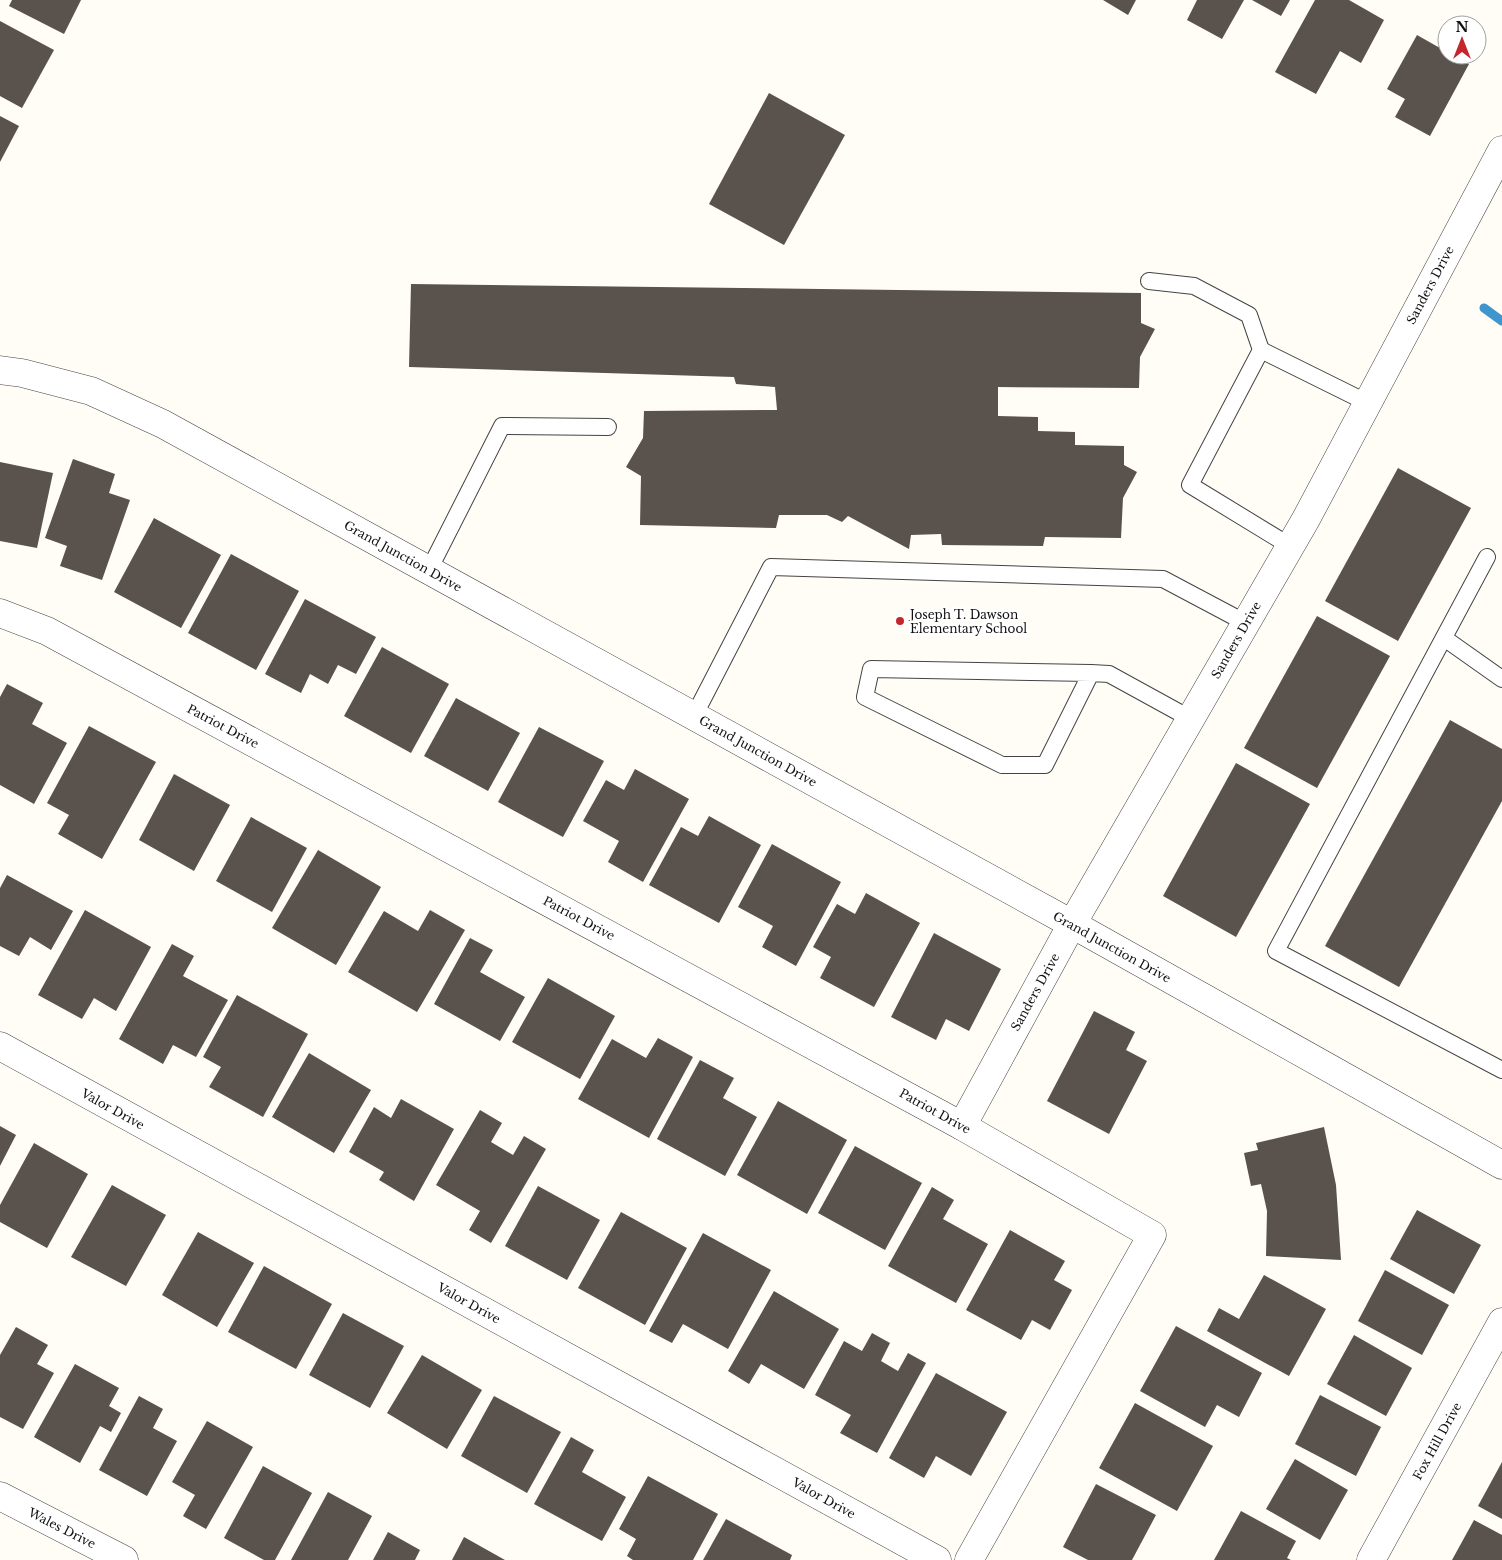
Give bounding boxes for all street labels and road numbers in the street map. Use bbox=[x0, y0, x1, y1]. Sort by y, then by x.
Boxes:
street label: Sanders Drive bbox=[1403, 243, 1457, 327]
street label: Grand Junction Drive bbox=[341, 517, 465, 595]
street label: Sanders Drive bbox=[1208, 599, 1264, 681]
street label: Patriot Drive bbox=[184, 701, 262, 751]
street label: Grand Junction Drive bbox=[696, 712, 820, 790]
street label: Patriot Drive bbox=[540, 893, 618, 943]
street label: Grand Junction Drive bbox=[1050, 908, 1174, 986]
street label: Sanders Drive bbox=[1007, 950, 1063, 1033]
street label: Valor Drive bbox=[78, 1085, 147, 1133]
street label: Patriot Drive bbox=[897, 1085, 973, 1137]
street label: Valor Drive bbox=[434, 1279, 503, 1327]
street label: Fox Hill Drive bbox=[1409, 1399, 1465, 1482]
street label: Valor Drive bbox=[789, 1474, 858, 1522]
street label: Wales Drive bbox=[25, 1504, 98, 1551]

